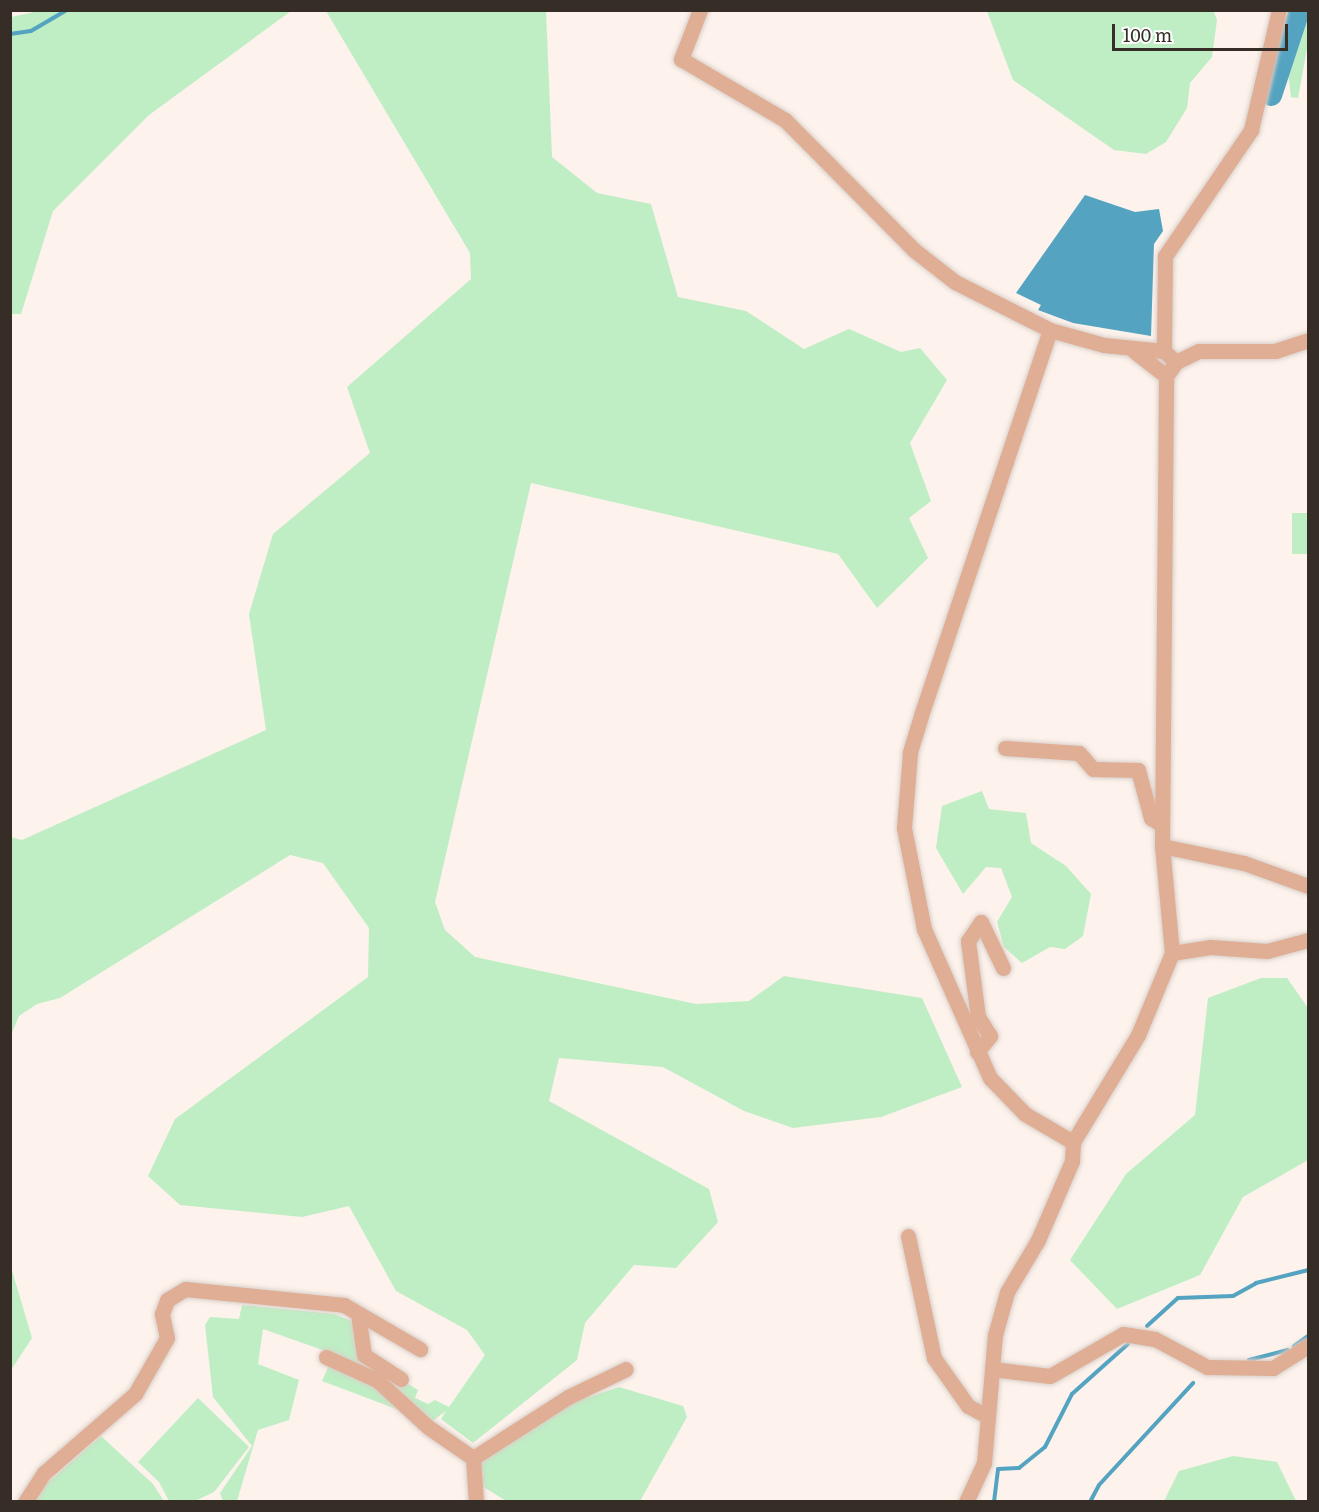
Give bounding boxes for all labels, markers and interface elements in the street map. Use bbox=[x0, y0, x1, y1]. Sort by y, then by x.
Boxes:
scale bar bbox=[1115, 12, 1290, 50]
text: 100 m bbox=[1123, 21, 1172, 48]

